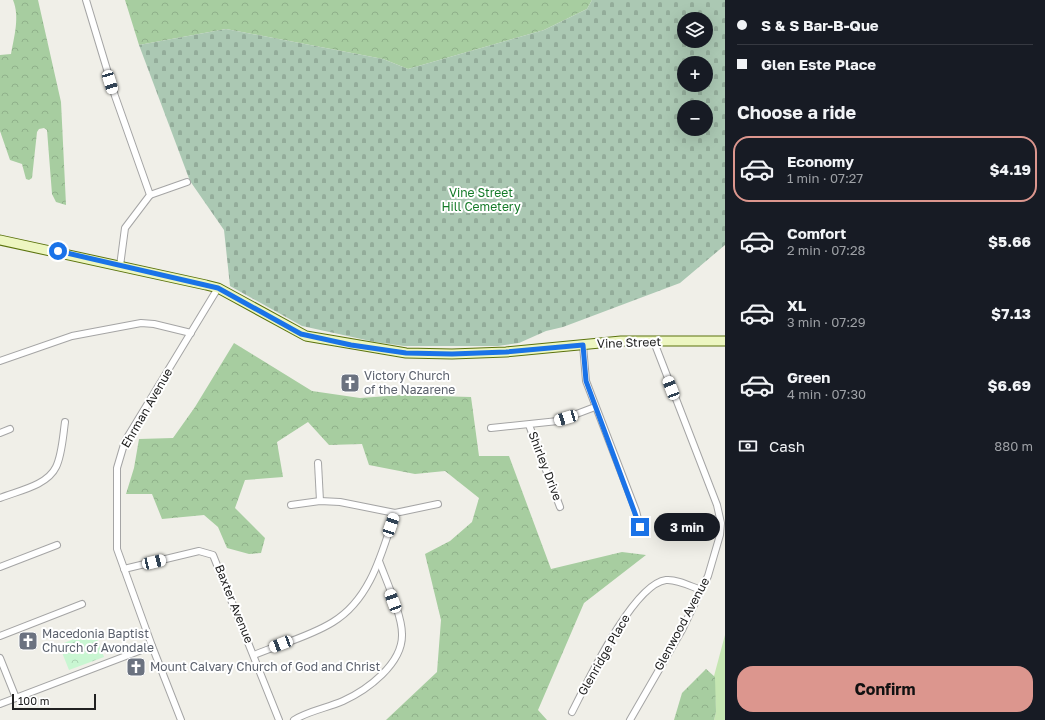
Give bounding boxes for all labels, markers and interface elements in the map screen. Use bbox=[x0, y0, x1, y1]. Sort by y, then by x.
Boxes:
map controls bbox=[677, 12, 713, 136]
button: layers bbox=[677, 12, 713, 48]
text: S & S Bar-B-Que bbox=[761, 16, 879, 34]
text: Glen Este Place bbox=[761, 55, 876, 73]
button: + bbox=[677, 56, 713, 92]
car bbox=[101, 69, 119, 95]
button: − bbox=[677, 100, 713, 136]
text: Choose a ride bbox=[737, 101, 856, 123]
icon: car bbox=[739, 151, 775, 187]
text: Economy bbox=[787, 152, 854, 170]
text: $4.19 bbox=[990, 160, 1031, 178]
text: 1 min · 07:27 bbox=[787, 170, 863, 186]
park label: Vine Street Hill Cemetery bbox=[441, 185, 521, 214]
icon: car bbox=[739, 223, 775, 259]
text: Comfort bbox=[787, 224, 846, 242]
text: $5.66 bbox=[988, 232, 1031, 250]
route start bbox=[49, 242, 67, 260]
text: 2 min · 07:28 bbox=[787, 242, 866, 258]
icon: car bbox=[739, 295, 775, 331]
text: XL bbox=[787, 296, 806, 314]
text: $7.13 bbox=[991, 304, 1031, 322]
text: 3 min · 07:29 bbox=[787, 314, 866, 330]
street label: Vine Street bbox=[597, 334, 661, 351]
street label: Ehrman Avenue bbox=[118, 365, 175, 450]
icon: car bbox=[739, 367, 775, 403]
place label: Victory Church of the Nazarene bbox=[364, 368, 455, 397]
text: Green bbox=[787, 368, 830, 386]
church icon: Victory Church of the Nazarene bbox=[339, 372, 361, 394]
car bbox=[661, 375, 681, 401]
text: $6.69 bbox=[988, 376, 1031, 394]
text: 4 min · 07:30 bbox=[787, 386, 866, 402]
car bbox=[553, 409, 579, 427]
street label: Shirley Drive bbox=[525, 429, 566, 503]
icon: cash bbox=[737, 435, 759, 457]
text: Cash bbox=[769, 437, 805, 455]
text: 880 m bbox=[994, 438, 1033, 454]
car bbox=[381, 512, 401, 538]
callout: 3 min bbox=[654, 513, 720, 541]
route end bbox=[631, 518, 649, 536]
text: 3 min bbox=[670, 519, 704, 535]
car bbox=[141, 553, 167, 571]
street label: Baxter Avenue bbox=[212, 562, 257, 645]
street label: Glenwood Avenue bbox=[651, 575, 712, 673]
car bbox=[383, 588, 403, 614]
street label: Glenridge Place bbox=[574, 612, 633, 698]
place label: Macedonia Baptist Church of Avondale bbox=[42, 626, 154, 655]
church icon: Macedonia Baptist Church of Avondale bbox=[17, 630, 39, 652]
car bbox=[268, 634, 294, 654]
church icon: Mount Calvary Church of God and Christ bbox=[125, 656, 147, 678]
place label: Mount Calvary Church of God and Christ bbox=[150, 659, 380, 674]
button: Confirm bbox=[737, 666, 1033, 712]
scale bar bbox=[12, 692, 96, 711]
text: 100 m bbox=[18, 694, 49, 707]

